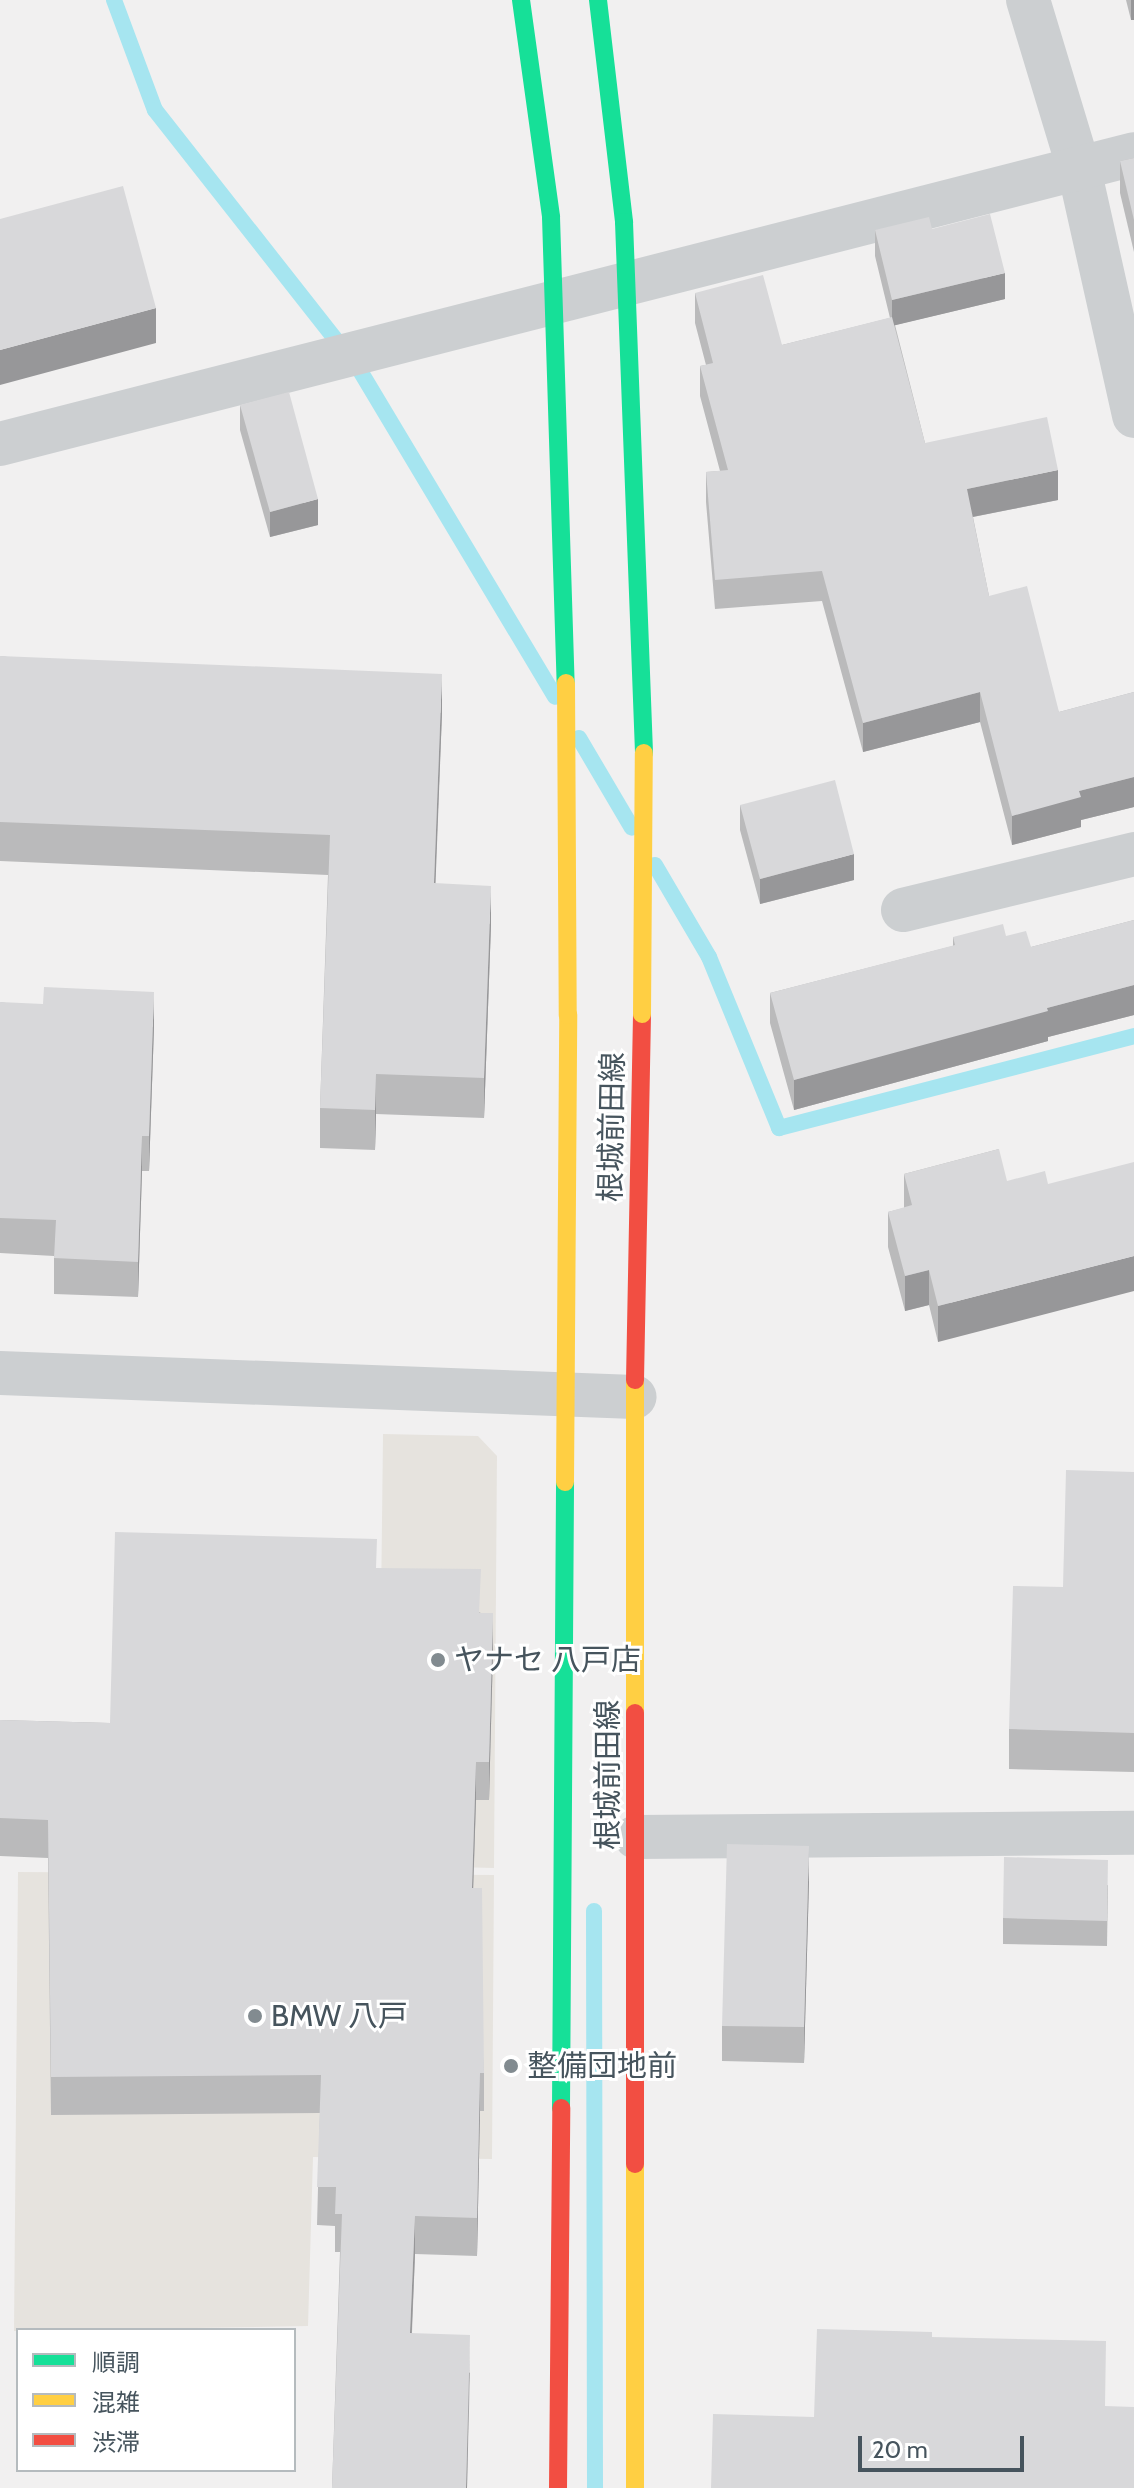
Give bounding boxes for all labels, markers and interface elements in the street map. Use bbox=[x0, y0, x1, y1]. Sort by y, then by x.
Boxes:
street label: 根城前田線 bbox=[593, 1052, 631, 1202]
place label: ヤナセ 八戸店 bbox=[454, 1642, 641, 1678]
marker: ヤナセ 八戸店 bbox=[429, 1651, 447, 1669]
street label: 根城前田線 bbox=[590, 1700, 626, 1850]
place label: BMW 八戸 bbox=[271, 1998, 408, 2034]
marker: BMW 八戸 bbox=[246, 2007, 264, 2025]
place label: 整備団地前 bbox=[527, 2048, 677, 2084]
marker: 整備団地前 bbox=[502, 2057, 520, 2075]
legend bbox=[16, 2328, 296, 2472]
text: 順調 bbox=[92, 2348, 140, 2377]
text: 混雑 bbox=[92, 2388, 140, 2417]
scale bar bbox=[862, 2420, 1028, 2470]
text: 渋滞 bbox=[92, 2428, 140, 2457]
text: 20 m bbox=[872, 2435, 928, 2464]

